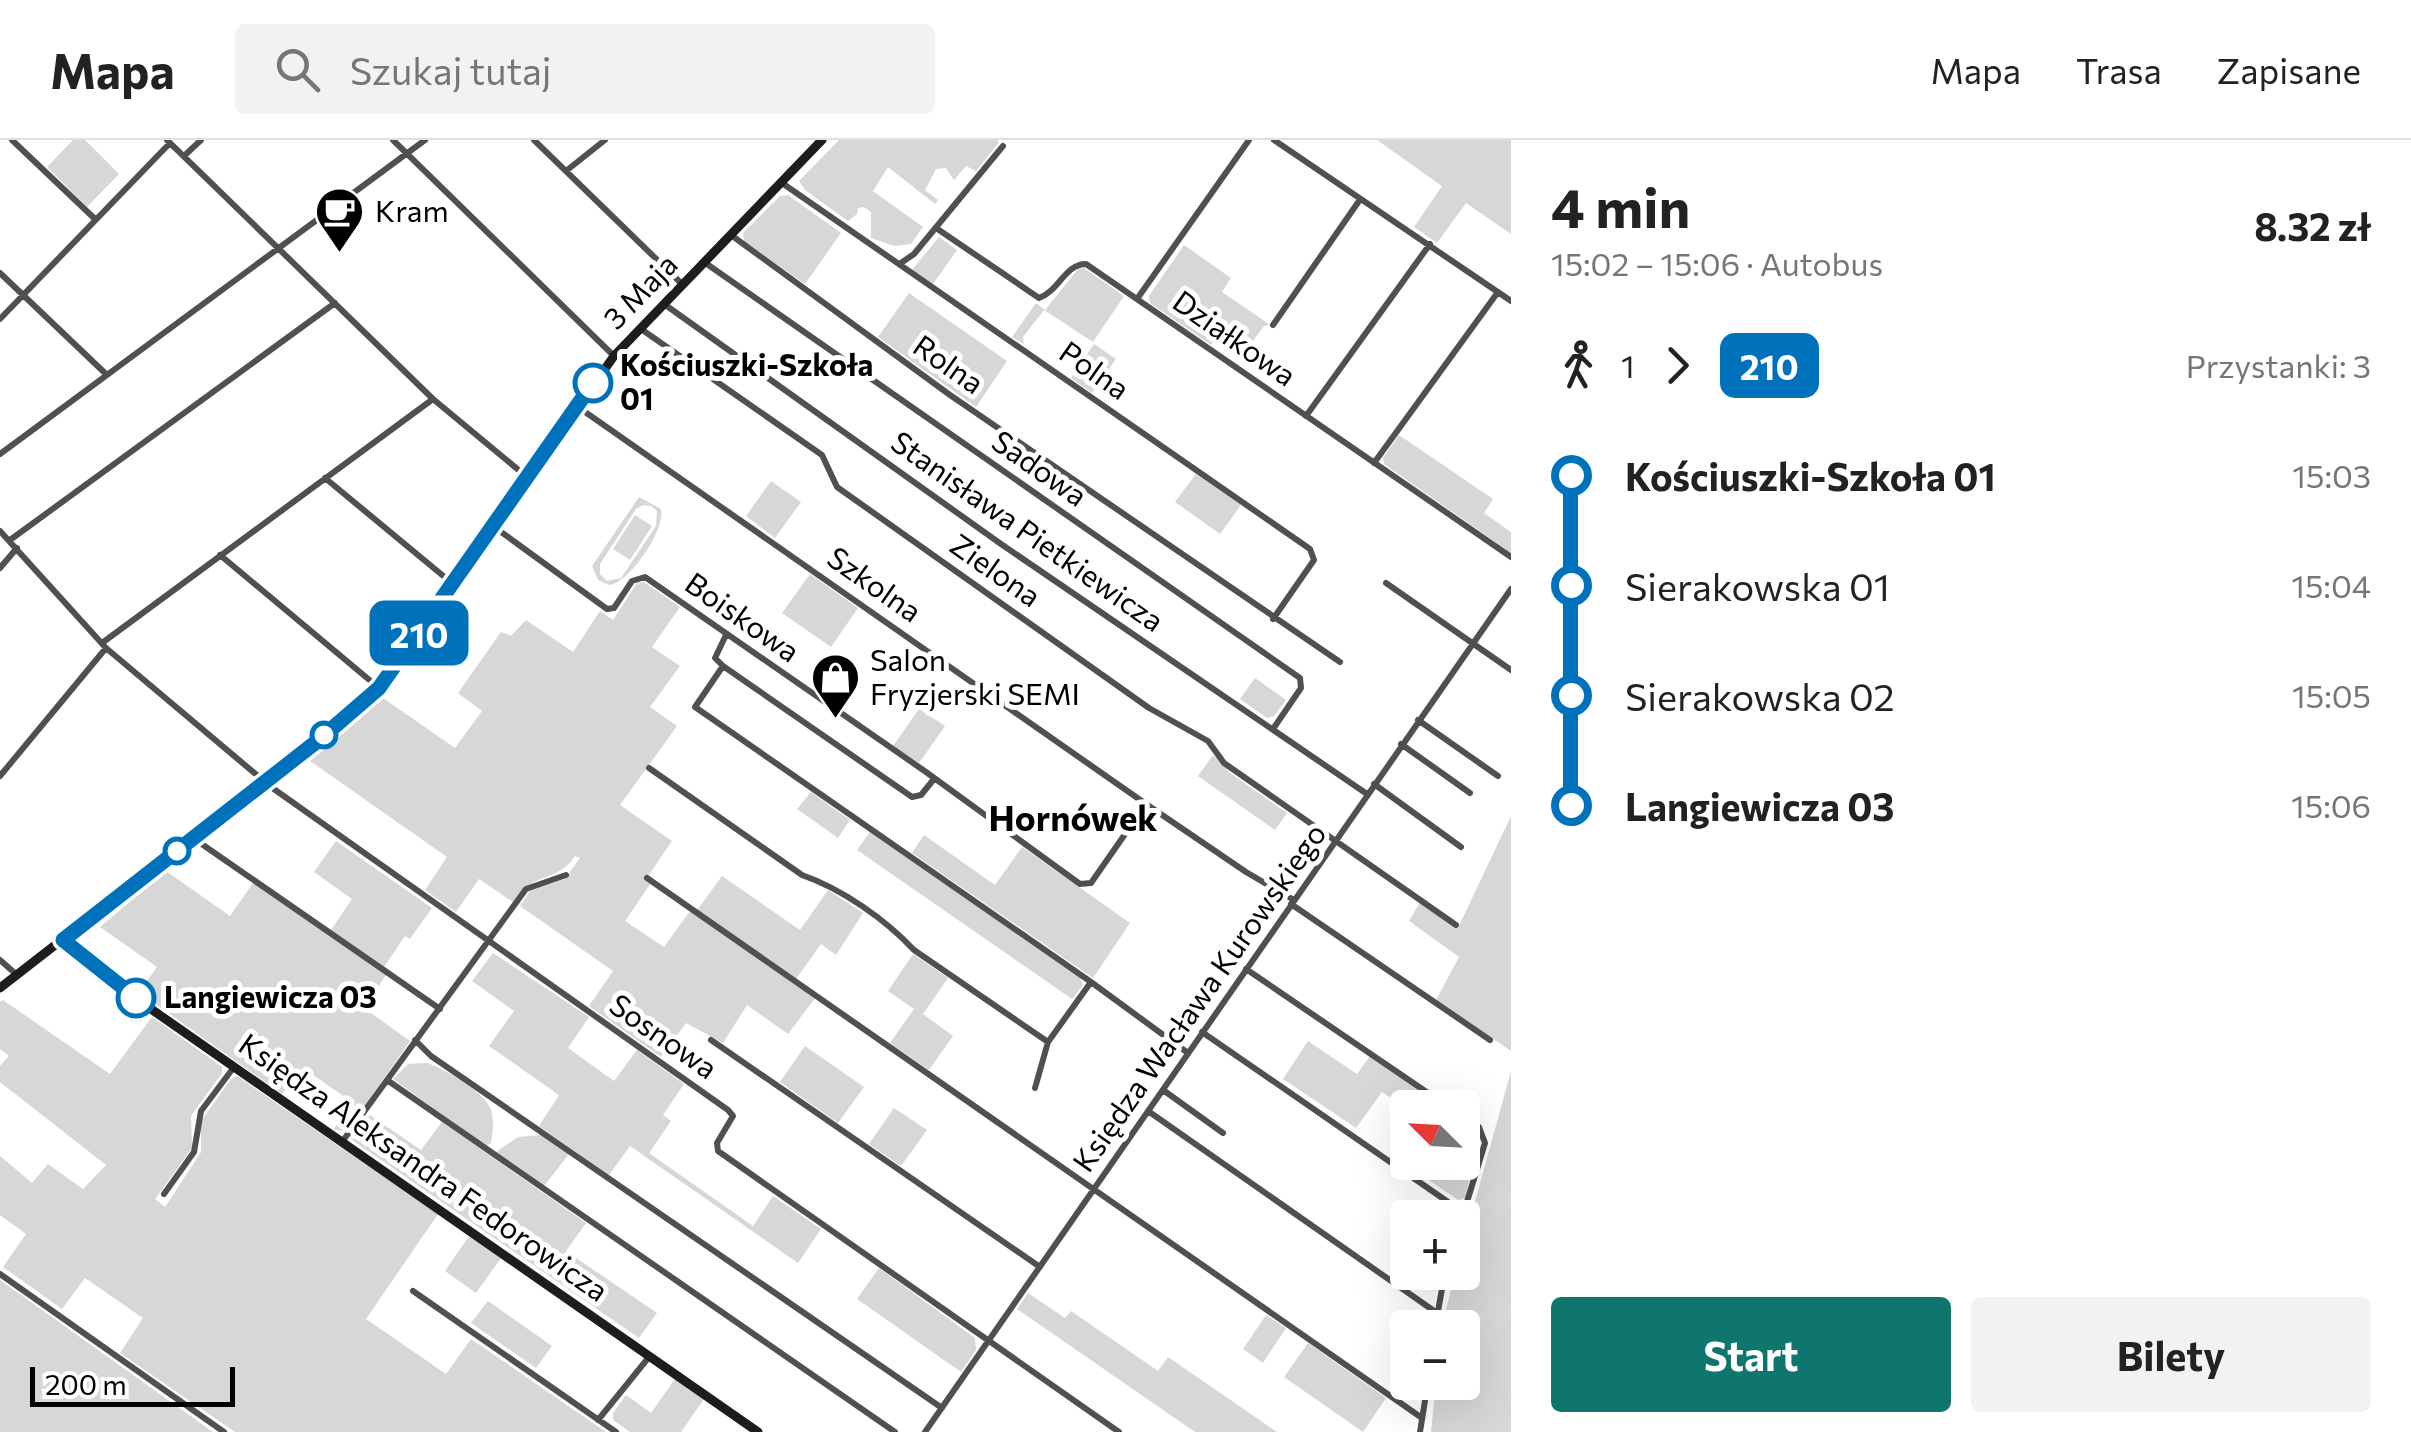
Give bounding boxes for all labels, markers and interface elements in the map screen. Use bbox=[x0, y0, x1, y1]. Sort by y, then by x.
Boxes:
search box bbox=[235, 24, 935, 114]
text: Mapa bbox=[50, 40, 175, 99]
icon: search bbox=[270, 42, 325, 97]
text: Szukaj tutaj bbox=[350, 46, 552, 93]
text: Mapa bbox=[1931, 48, 2021, 91]
text: Trasa bbox=[2076, 48, 2162, 91]
text: Zapisane bbox=[2217, 48, 2361, 91]
text: 4 min bbox=[1551, 172, 1690, 239]
cafe icon: Kram bbox=[314, 186, 366, 254]
place label: Kram bbox=[375, 191, 449, 228]
text: 8.32 zł bbox=[2254, 202, 2371, 249]
text: 15:02 – 15:06 · Autobus bbox=[1551, 243, 1883, 283]
street label: 3 Maja bbox=[595, 245, 684, 336]
street label: Działkowa bbox=[1167, 281, 1304, 393]
street label: Rolna bbox=[907, 326, 992, 400]
street label: Polna bbox=[1053, 332, 1137, 406]
icon: walk bbox=[1551, 338, 1606, 393]
icon: forward bbox=[1650, 338, 1705, 393]
text: 210 bbox=[1740, 344, 1799, 387]
place label: Kościuszki-Szkoła 01 bbox=[620, 345, 873, 416]
text: 1 bbox=[1621, 345, 1635, 385]
text: Przystanki: 3 bbox=[2186, 345, 2371, 385]
marker: Kościuszki-Szkoła 01 bbox=[574, 364, 612, 402]
street label: Sadowa bbox=[986, 421, 1095, 513]
street label: Stanisława Pietkiewicza bbox=[885, 422, 1172, 638]
text: Kościuszki-Szkoła 01 bbox=[1625, 452, 1996, 499]
text: 15:03 bbox=[2292, 455, 2371, 495]
street label: Zielona bbox=[944, 525, 1049, 613]
street label: Szkolna bbox=[821, 537, 930, 629]
text: Sierakowska 01 bbox=[1625, 562, 1890, 609]
street label: Boiskowa bbox=[679, 563, 808, 669]
text: 15:04 bbox=[2291, 565, 2371, 605]
line badge: 210 bbox=[362, 600, 476, 666]
text: 210 bbox=[389, 612, 449, 655]
place label: Salon Fryzjerski SEMI bbox=[870, 640, 1080, 711]
shop icon: Salon Fryzjerski SEMI bbox=[809, 652, 861, 720]
text: Sierakowska 02 bbox=[1625, 672, 1895, 719]
text: 15:05 bbox=[2292, 675, 2371, 715]
unlabelled marker bbox=[311, 722, 337, 748]
text: Langiewicza 03 bbox=[1625, 782, 1895, 829]
text: 15:06 bbox=[2291, 785, 2371, 825]
district label: Hornówek bbox=[989, 795, 1157, 838]
street label: Księdza Wacława Kurowskiego bbox=[1063, 815, 1333, 1178]
unlabelled marker bbox=[164, 838, 190, 864]
place label: Langiewicza 03 bbox=[164, 977, 377, 1014]
marker: Langiewicza 03 bbox=[117, 979, 155, 1017]
street label: Sosnowa bbox=[604, 985, 725, 1085]
street label: Księdza Aleksandra Fedorowicza bbox=[233, 1024, 616, 1308]
north arrow bbox=[1390, 1090, 1480, 1180]
map controls bbox=[1390, 1090, 1480, 1400]
button: + bbox=[1390, 1200, 1480, 1290]
button: Start bbox=[1551, 1297, 1951, 1412]
button: Bilety bbox=[1971, 1297, 2371, 1412]
button: − bbox=[1390, 1310, 1480, 1400]
scale bar bbox=[30, 1362, 235, 1406]
text: 200 m bbox=[45, 1367, 127, 1401]

